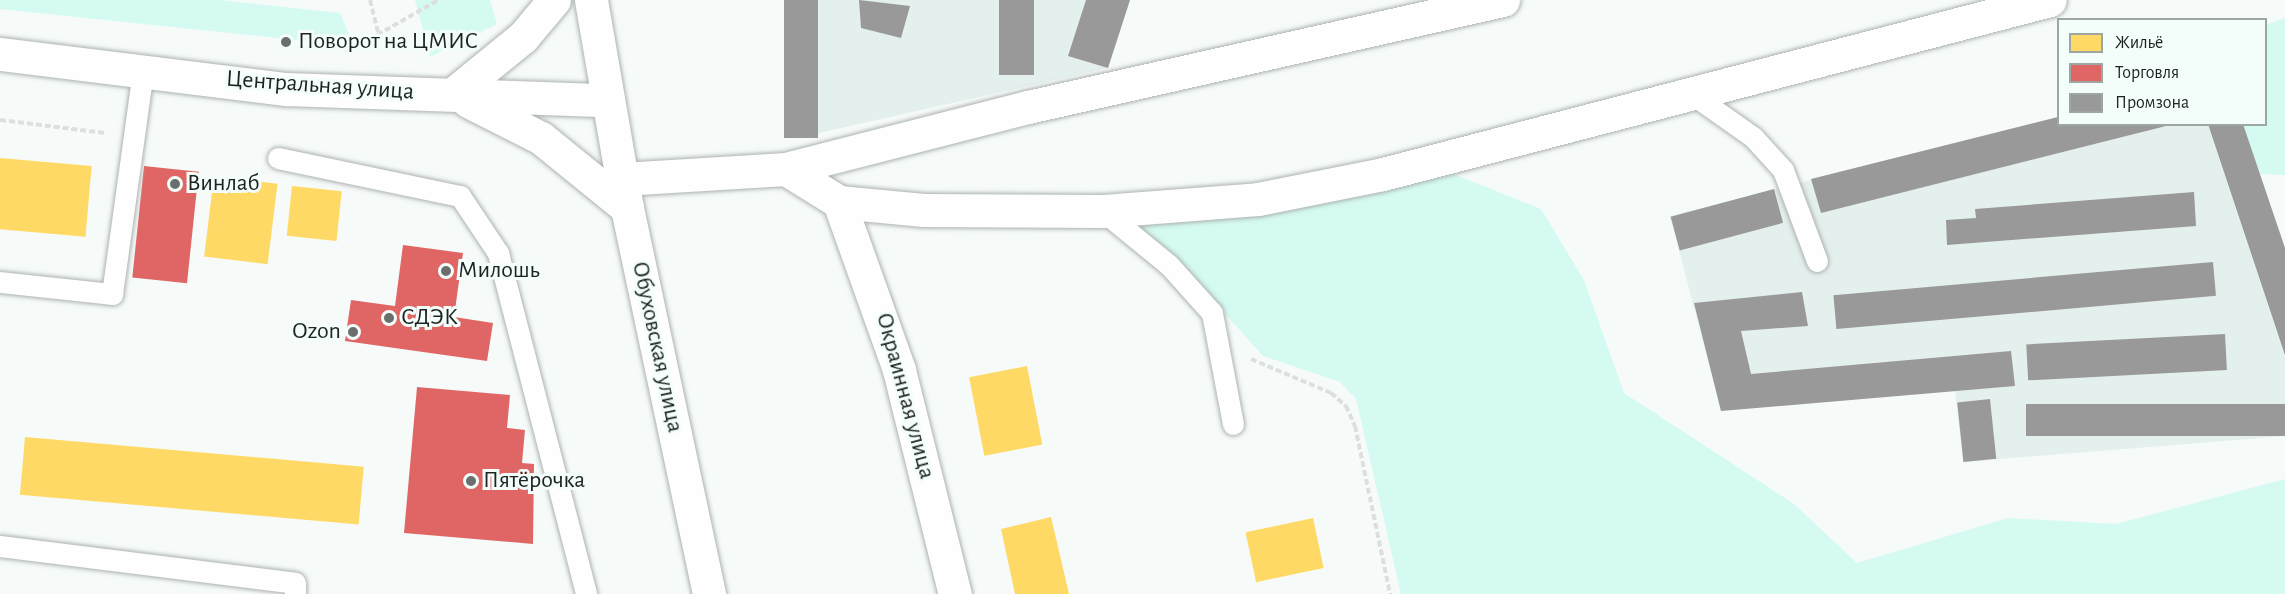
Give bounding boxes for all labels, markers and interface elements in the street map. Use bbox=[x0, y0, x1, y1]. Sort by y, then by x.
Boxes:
legend bbox=[2057, 18, 2267, 126]
place label: Поворот на ЦМИС bbox=[298, 28, 478, 56]
text: Жильё bbox=[2115, 34, 2163, 52]
marker: Поворот на ЦМИС bbox=[279, 35, 293, 49]
text: Торговля bbox=[2115, 64, 2179, 82]
street label: Центральная улица bbox=[225, 65, 415, 107]
text: Промзона bbox=[2115, 94, 2189, 112]
place label: Винлаб bbox=[187, 170, 260, 198]
marker: Винлаб bbox=[168, 177, 182, 191]
place label: Милошь bbox=[458, 257, 540, 285]
street label: Обуховская улица bbox=[625, 259, 689, 435]
marker: Милошь bbox=[439, 264, 453, 278]
place label: СДЭК bbox=[401, 304, 458, 332]
street label: Окраинная улица bbox=[869, 310, 941, 482]
marker: СДЭК bbox=[382, 311, 396, 325]
place label: Ozon bbox=[292, 318, 341, 346]
marker: Ozon bbox=[346, 325, 360, 339]
place label: Пятёрочка bbox=[483, 467, 585, 495]
marker: Пятёрочка bbox=[464, 474, 478, 488]

